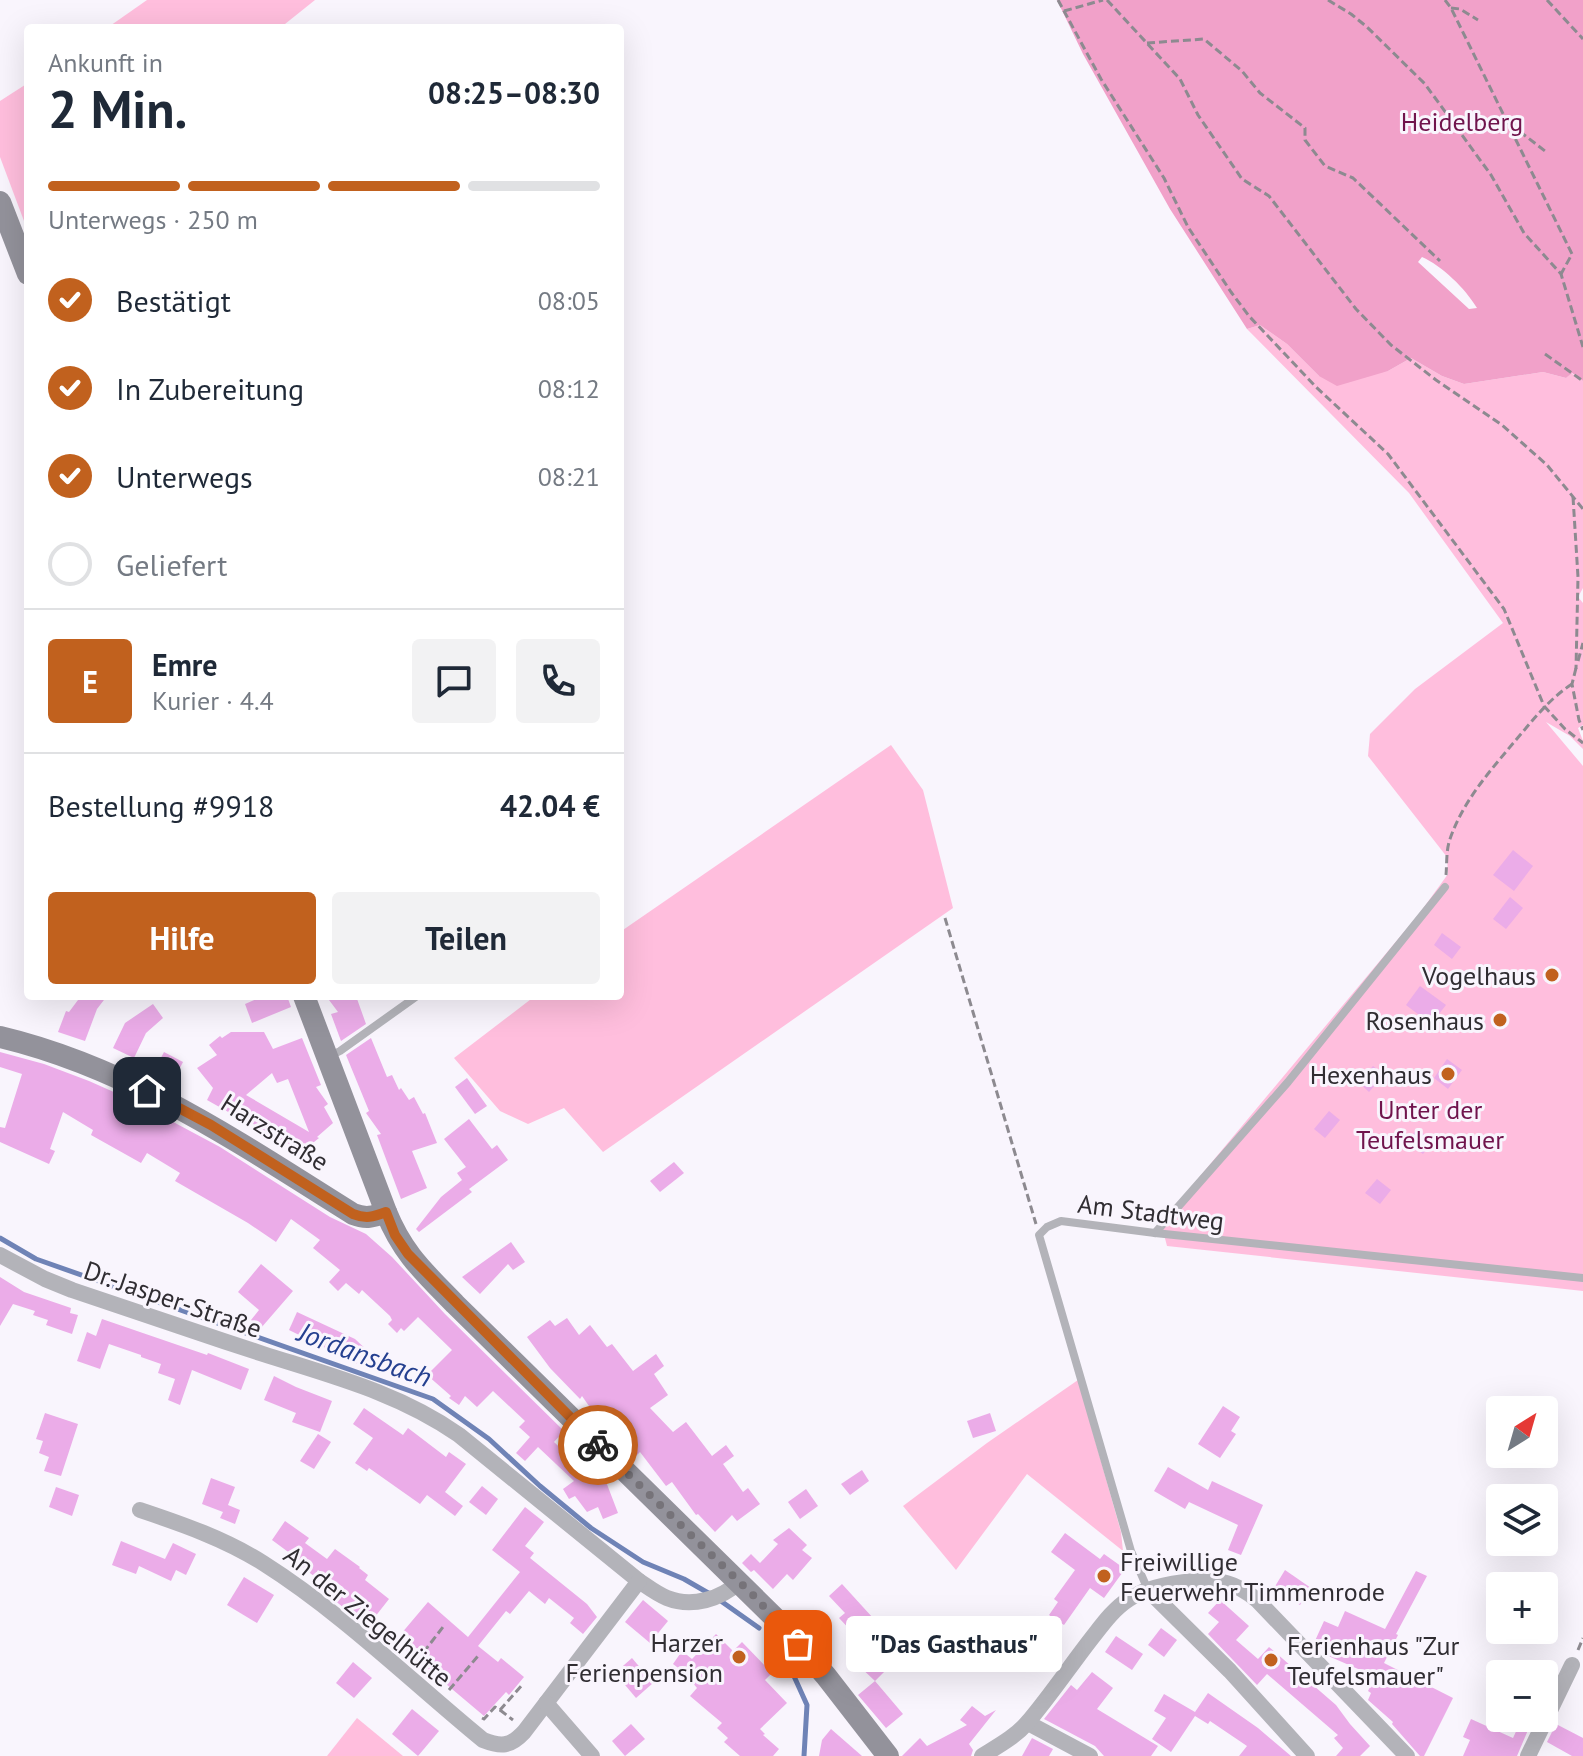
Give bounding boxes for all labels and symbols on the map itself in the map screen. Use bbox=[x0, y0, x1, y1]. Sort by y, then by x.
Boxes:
park label: Heidelberg bbox=[1401, 105, 1523, 138]
place label: Vogelhaus bbox=[1421, 959, 1536, 992]
marker: Vogelhaus bbox=[1543, 966, 1561, 984]
place label: Rosenhaus bbox=[1365, 1004, 1484, 1037]
marker: Rosenhaus bbox=[1491, 1011, 1509, 1029]
pin bbox=[113, 1057, 181, 1125]
place label: Hexenhaus bbox=[1310, 1058, 1432, 1091]
marker: Hexenhaus bbox=[1439, 1065, 1457, 1083]
street label: Harzstraße bbox=[215, 1086, 335, 1178]
park label: Unter der Teufelsmauer bbox=[1356, 1093, 1504, 1156]
street label: Am Stadtweg bbox=[1076, 1187, 1226, 1237]
street label: Dr.-Jasper-Straße bbox=[80, 1253, 266, 1345]
water label: Jordansbach bbox=[291, 1312, 437, 1395]
north arrow bbox=[1486, 1396, 1558, 1468]
courier bbox=[558, 1405, 638, 1485]
street label: An der Ziegelhütte bbox=[277, 1538, 459, 1694]
place label: Freiwillige Feuerwehr Timmenrode bbox=[1120, 1545, 1385, 1608]
marker: Freiwillige Feuerwehr Timmenrode bbox=[1095, 1567, 1113, 1585]
pin bbox=[764, 1610, 832, 1678]
callout: "Das Gasthaus" bbox=[846, 1616, 1062, 1672]
place label: Harzer Ferienpension bbox=[566, 1626, 723, 1689]
place label: Ferienhaus "Zur Teufelsmauer" bbox=[1287, 1629, 1459, 1692]
marker: Harzer Ferienpension bbox=[730, 1648, 748, 1666]
marker: Ferienhaus "Zur Teufelsmauer" bbox=[1262, 1651, 1280, 1669]

